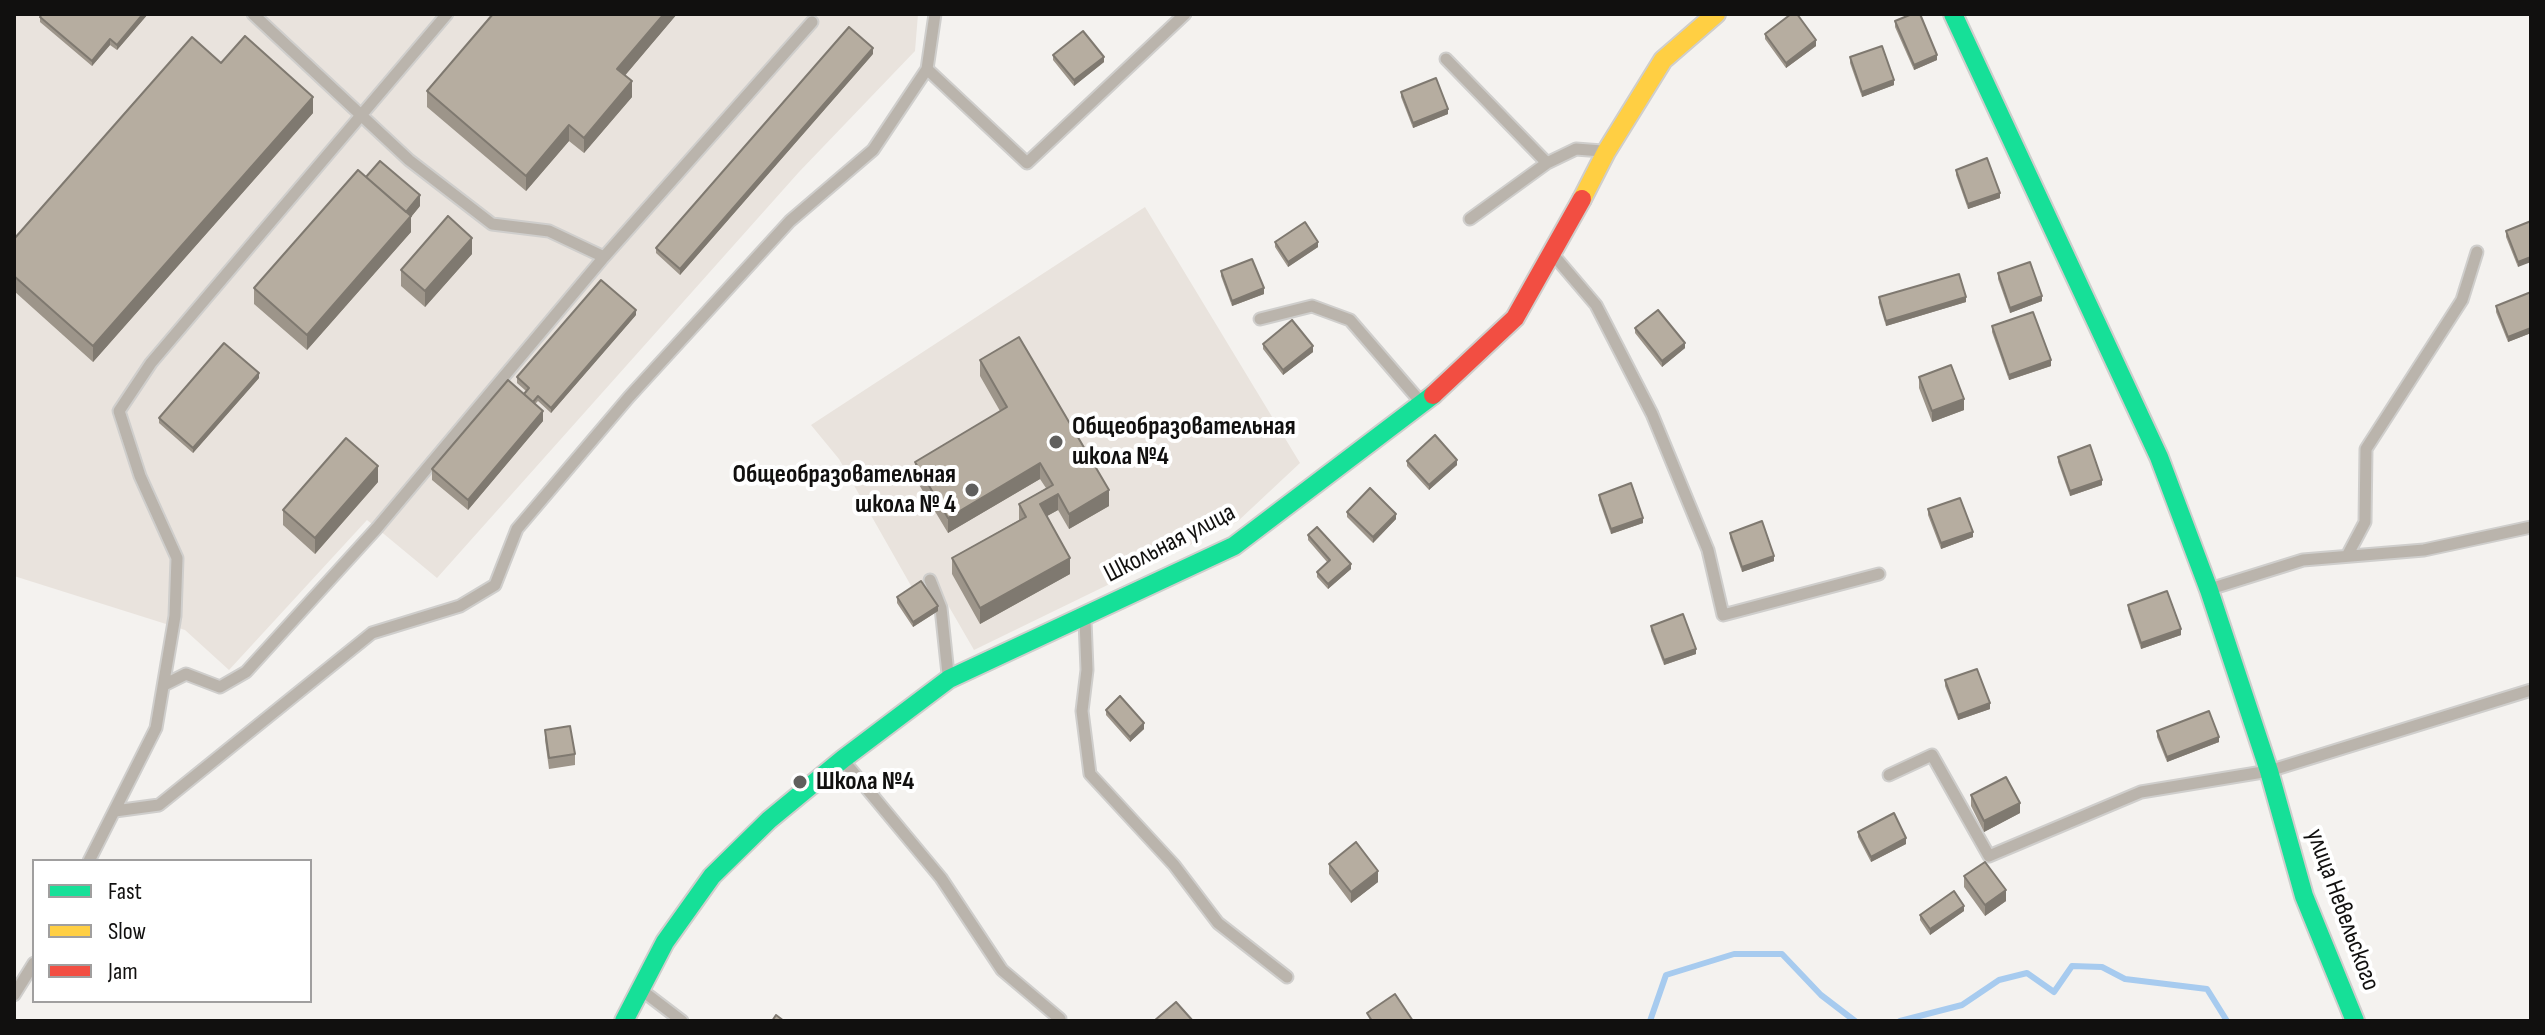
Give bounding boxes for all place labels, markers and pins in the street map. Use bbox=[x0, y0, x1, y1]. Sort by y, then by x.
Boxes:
place label: Общеобразовательная школа №4 bbox=[1072, 411, 1296, 472]
marker: Общеобразовательная школа №4 bbox=[1047, 433, 1065, 451]
place label: Общеобразовательная школа № 4 bbox=[732, 459, 956, 520]
marker: Общеобразовательная школа № 4 bbox=[963, 481, 981, 499]
place label: Школа №4 bbox=[816, 766, 914, 798]
marker: Школа №4 bbox=[791, 773, 809, 791]

